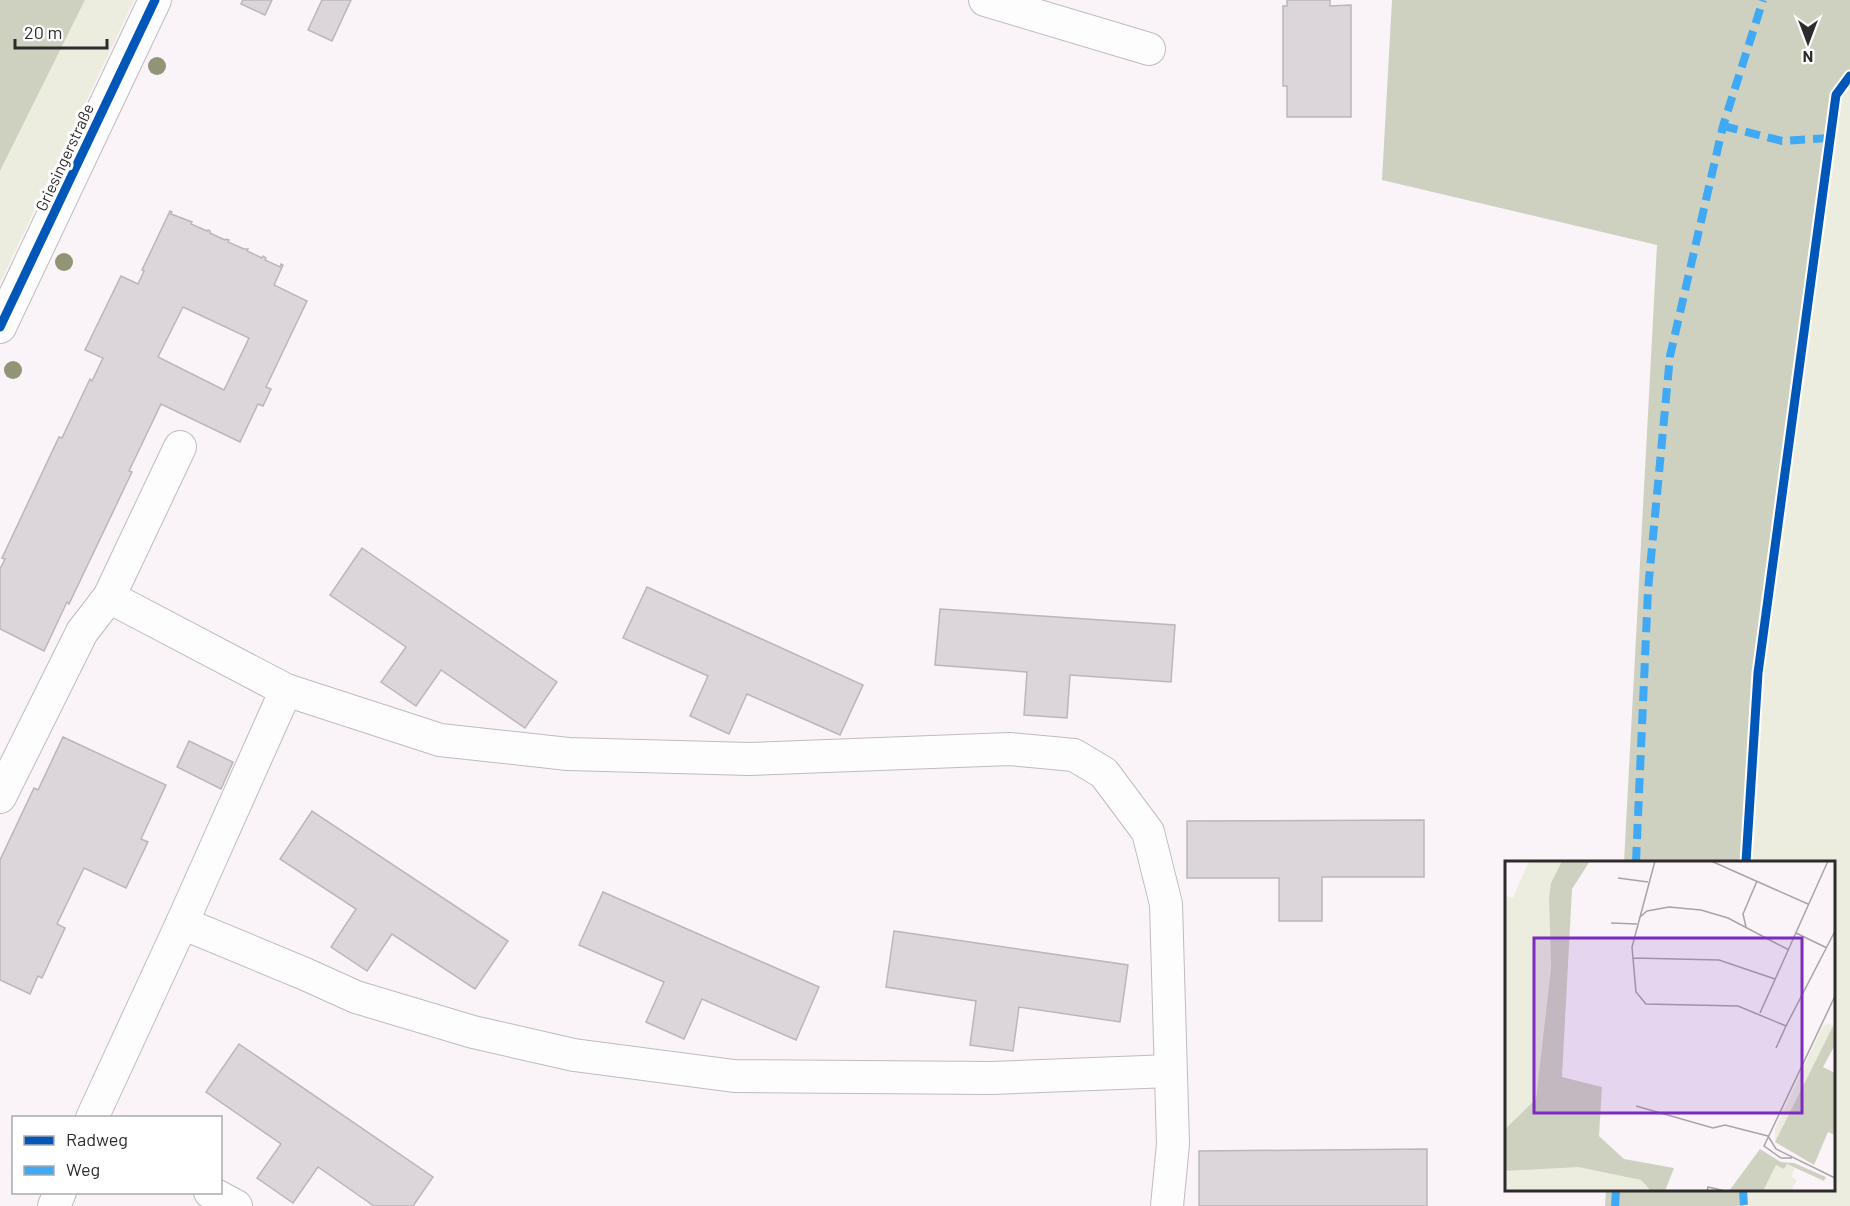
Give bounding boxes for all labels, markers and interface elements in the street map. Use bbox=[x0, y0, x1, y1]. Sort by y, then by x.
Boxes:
scale bar bbox=[15, 12, 106, 50]
north arrow bbox=[1778, 12, 1838, 72]
text: 20 m bbox=[24, 21, 62, 43]
text: N bbox=[1803, 48, 1813, 67]
street label: Griesingerstraße bbox=[31, 100, 97, 214]
inset map bbox=[1505, 861, 1835, 1191]
legend bbox=[12, 1116, 222, 1194]
text: Radweg bbox=[66, 1128, 128, 1150]
text: Weg bbox=[66, 1158, 100, 1180]

